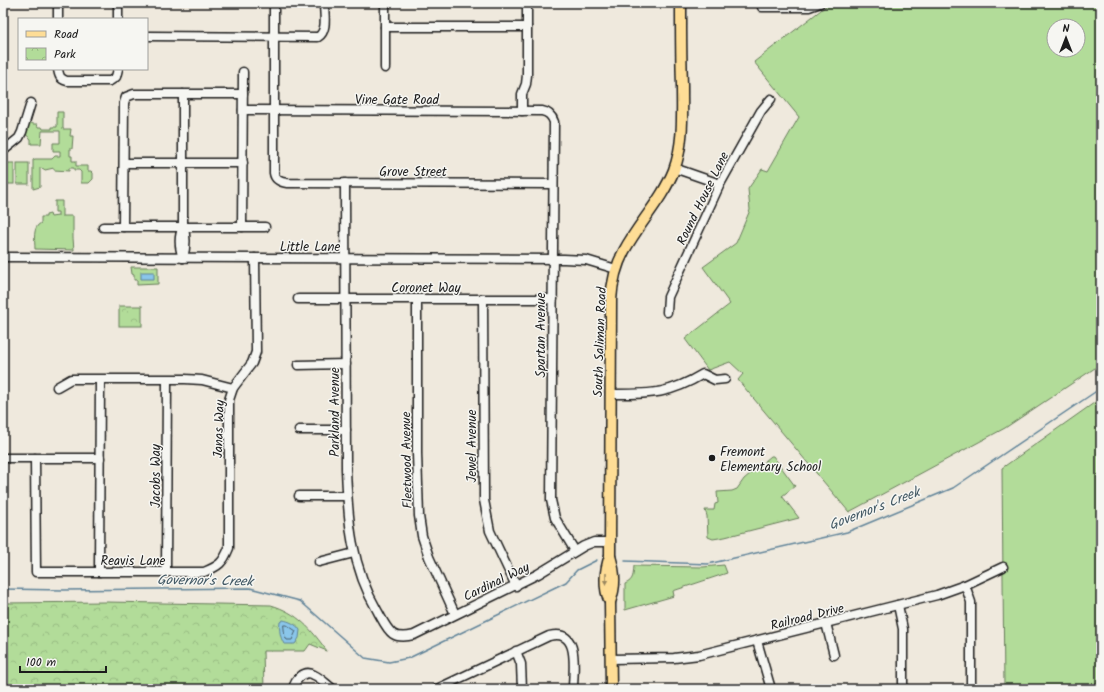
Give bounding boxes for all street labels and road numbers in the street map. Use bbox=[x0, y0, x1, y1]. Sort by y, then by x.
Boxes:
street label: Vine Gate Road bbox=[355, 90, 440, 111]
street label: Round House Lane bbox=[672, 148, 735, 249]
street label: Grove Street bbox=[379, 162, 448, 183]
street label: Little Lane bbox=[280, 237, 340, 258]
street label: Coronet Way bbox=[391, 278, 462, 299]
street label: South Saliman Road bbox=[588, 286, 613, 397]
street label: Spartan Avenue bbox=[531, 292, 552, 378]
street label: Parkland Avenue bbox=[325, 367, 346, 457]
street label: Janas Way bbox=[208, 399, 231, 459]
street label: Jewel Avenue bbox=[462, 409, 483, 483]
street label: Fleetwood Avenue bbox=[396, 411, 419, 509]
street label: Jacobs Way bbox=[146, 443, 167, 508]
street label: Reavis Lane bbox=[101, 551, 166, 572]
street label: Cardinal Way bbox=[460, 557, 534, 607]
street label: Railroad Drive bbox=[768, 598, 846, 637]

